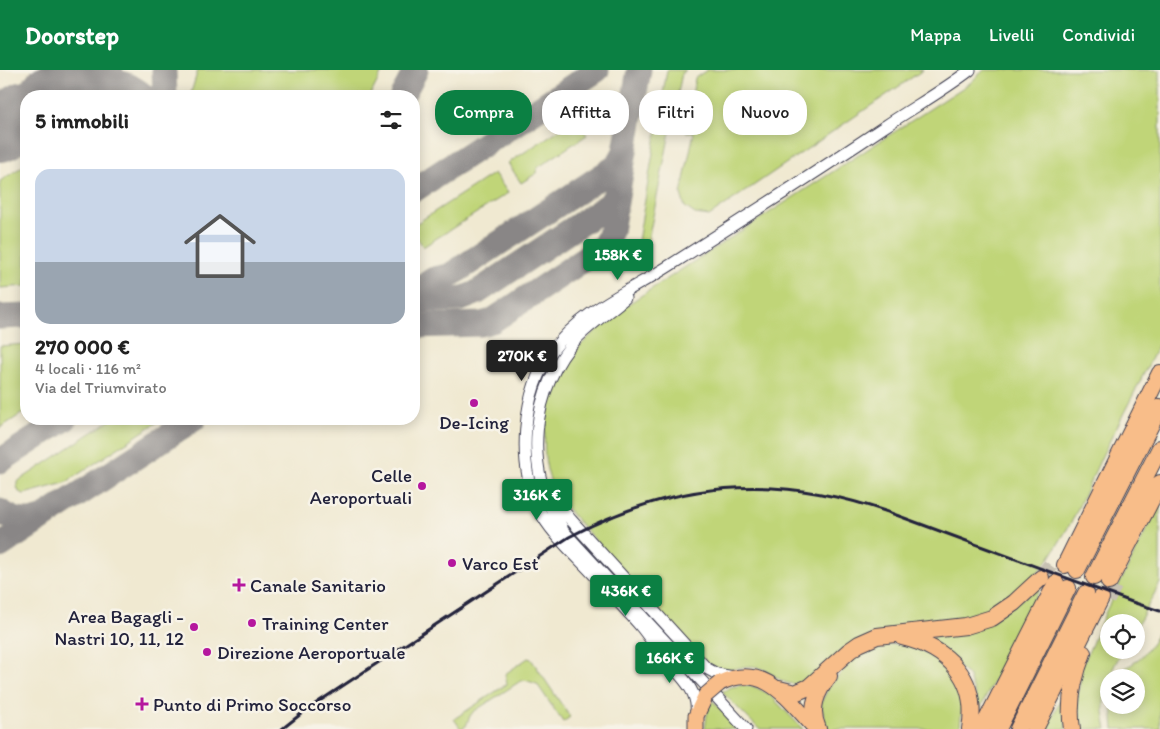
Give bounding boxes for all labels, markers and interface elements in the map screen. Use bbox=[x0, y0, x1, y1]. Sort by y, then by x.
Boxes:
text: Doorstep bbox=[25, 21, 119, 50]
text: Mappa bbox=[910, 24, 961, 46]
text: Livelli bbox=[989, 24, 1034, 46]
text: Condividi bbox=[1062, 24, 1135, 46]
chip: Compra bbox=[435, 90, 532, 135]
chip: Affitta bbox=[542, 90, 629, 135]
chip: Filtri bbox=[639, 90, 713, 135]
chip: Nuovo bbox=[723, 90, 807, 135]
icon: filters bbox=[377, 106, 405, 134]
text: 5 immobili bbox=[35, 108, 129, 133]
icon: home bbox=[175, 201, 265, 291]
pin: 158K € bbox=[577, 238, 659, 281]
text: 158K € bbox=[594, 245, 642, 264]
text: 270 000 € bbox=[35, 334, 130, 359]
pin: 270K € bbox=[481, 340, 563, 382]
text: 270K € bbox=[497, 346, 547, 365]
text: 4 locali · 116 m² bbox=[35, 359, 141, 378]
text: Via del Triumvirato bbox=[35, 378, 167, 397]
marker: De-Icing bbox=[468, 397, 480, 409]
place label: De-Icing bbox=[439, 411, 509, 434]
place label: Celle Aeroportuali bbox=[310, 464, 412, 509]
pin: 316K € bbox=[496, 478, 578, 521]
marker: Celle Aeroportuali bbox=[416, 480, 428, 492]
text: 316K € bbox=[513, 485, 561, 504]
place label: Varco Est bbox=[462, 552, 539, 575]
marker: Varco Est bbox=[446, 557, 458, 569]
place label: Canale Sanitario bbox=[250, 574, 386, 597]
pin: 436K € bbox=[585, 574, 667, 617]
marker: Canale Sanitario bbox=[232, 578, 246, 592]
text: 436K € bbox=[601, 581, 651, 600]
place label: Area Bagagli - Nastri 10, 11, 12 bbox=[55, 605, 184, 650]
place label: Training Center bbox=[262, 612, 389, 635]
map controls bbox=[1100, 614, 1145, 714]
button: locate bbox=[1100, 614, 1145, 659]
marker: Training Center bbox=[246, 617, 258, 629]
marker: Area Bagagli - Nastri 10, 11, 12 bbox=[188, 621, 200, 633]
place label: Direzione Aeroportuale bbox=[217, 641, 405, 664]
pin: 166K € bbox=[629, 642, 711, 684]
marker: Direzione Aeroportuale bbox=[201, 646, 213, 658]
text: 166K € bbox=[646, 648, 694, 667]
button: layers bbox=[1100, 669, 1145, 714]
place label: Punto di Primo Soccorso bbox=[153, 693, 351, 716]
marker: Punto di Primo Soccorso bbox=[135, 697, 149, 711]

